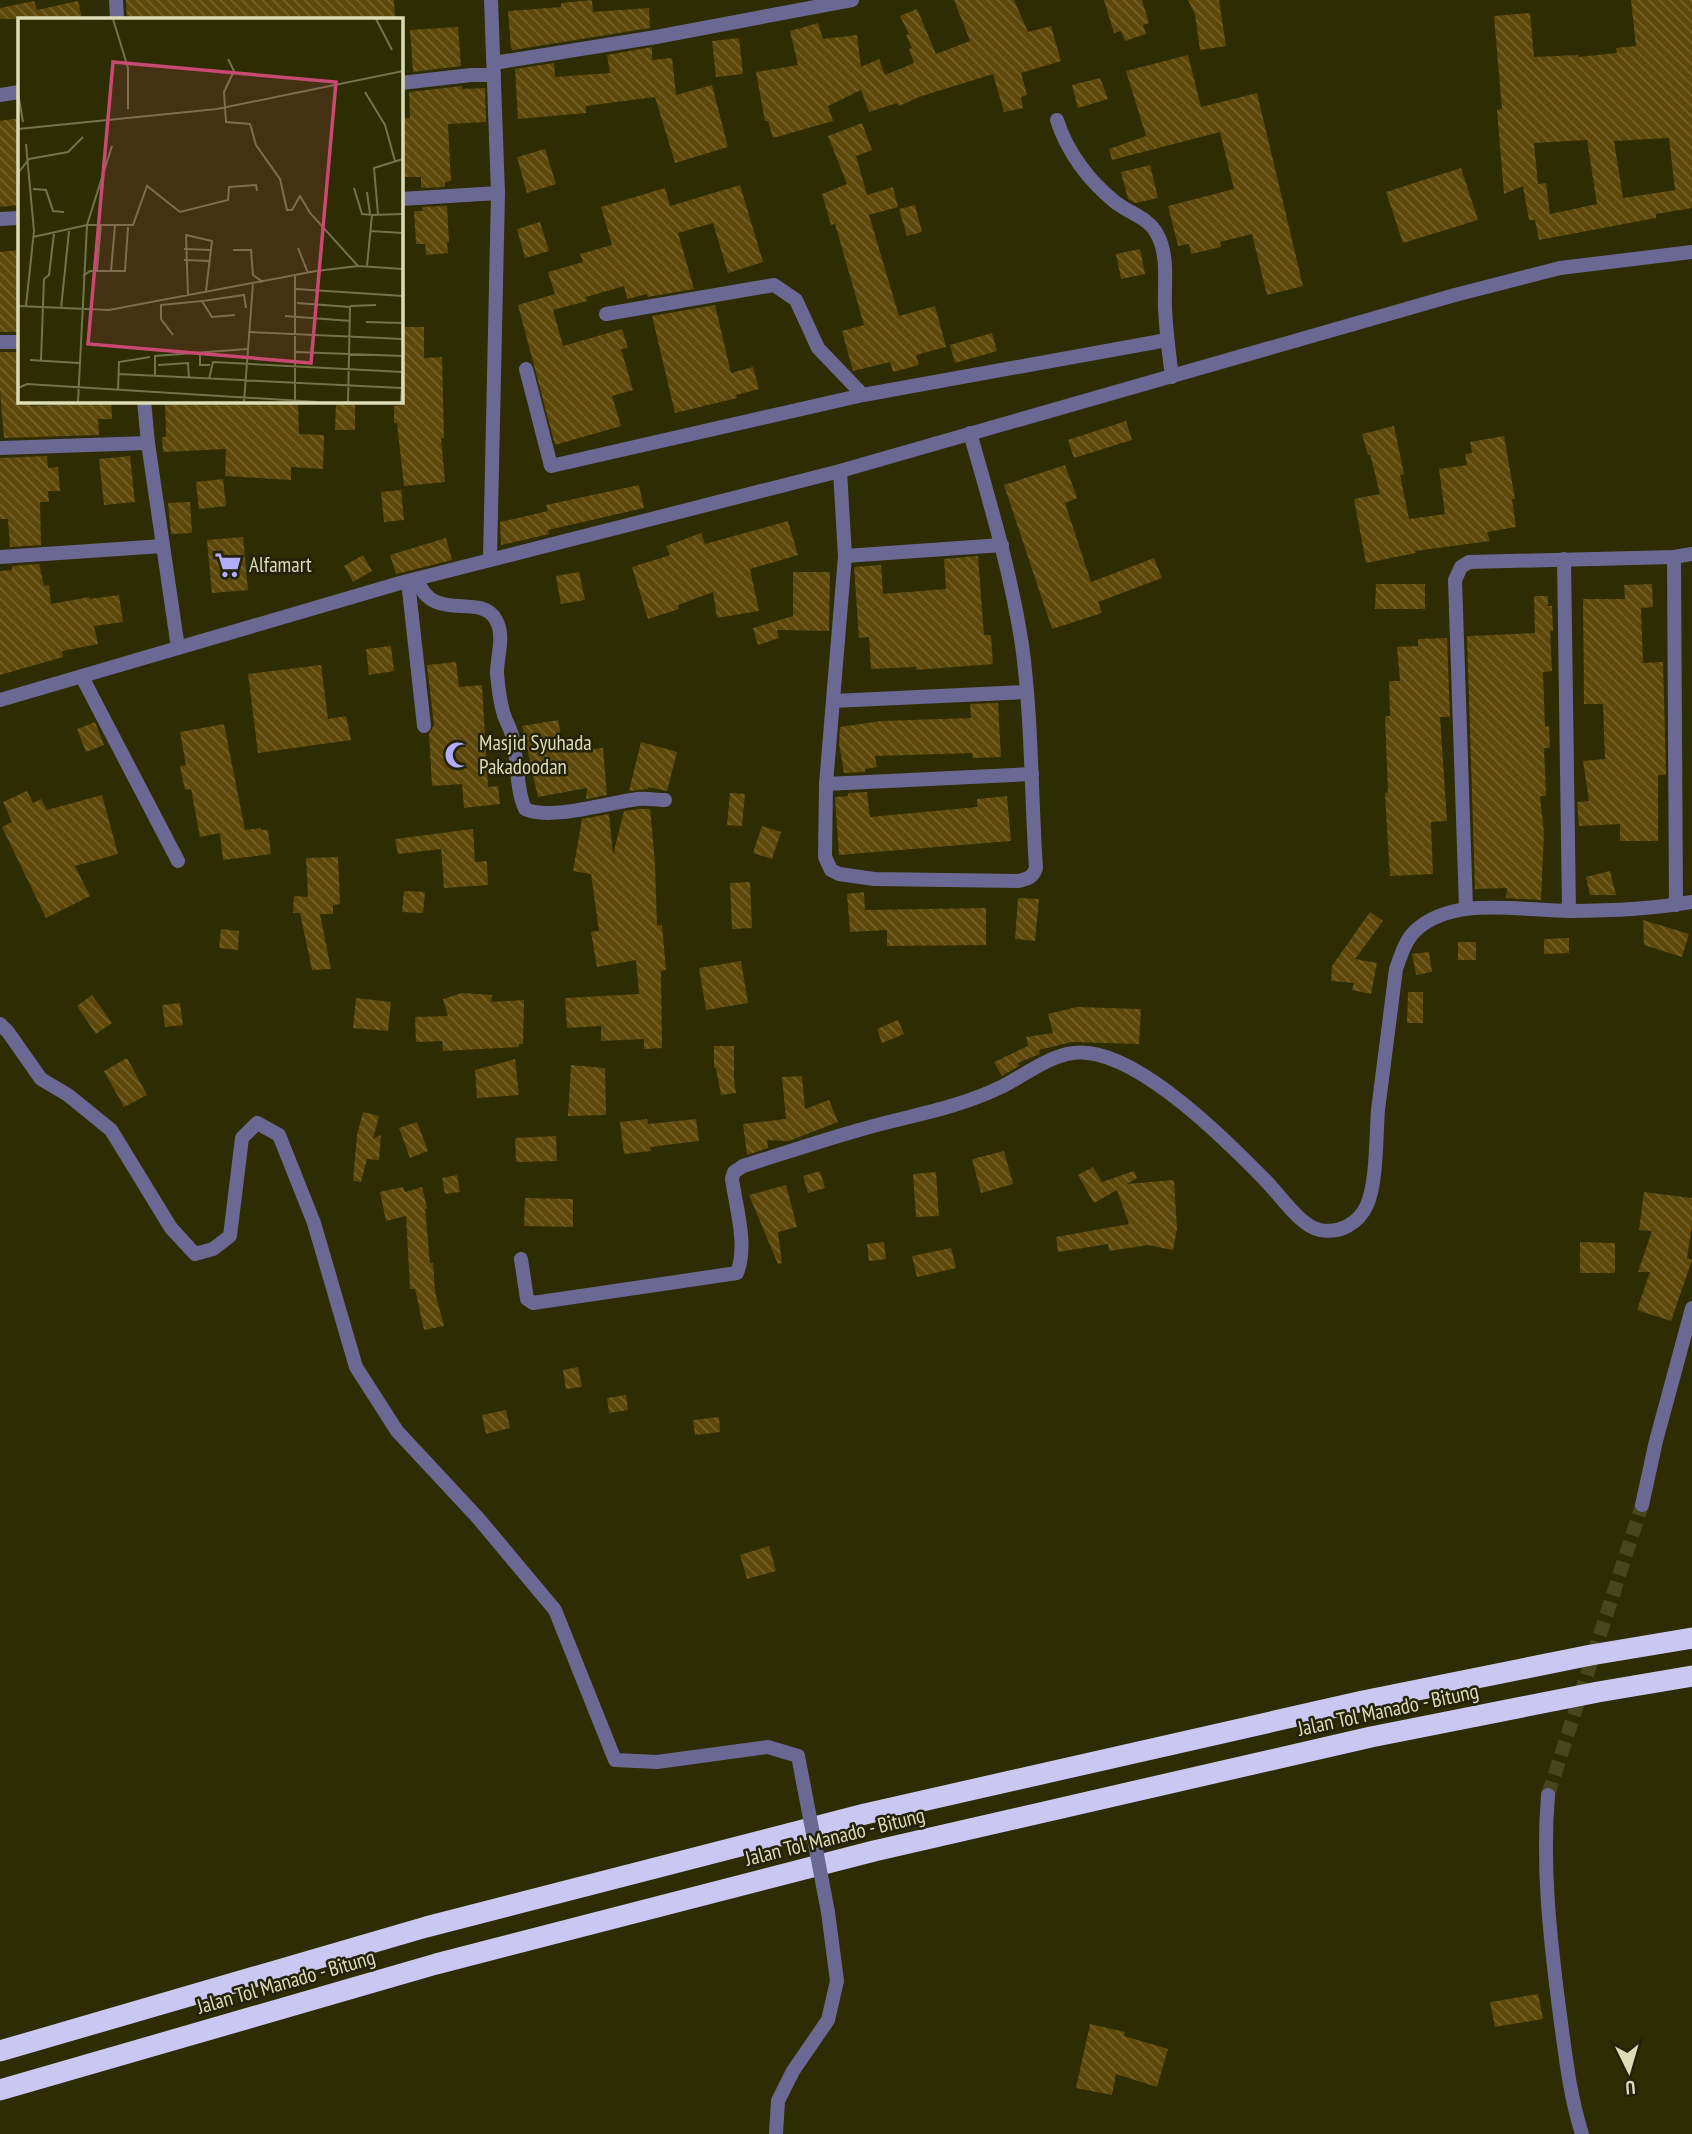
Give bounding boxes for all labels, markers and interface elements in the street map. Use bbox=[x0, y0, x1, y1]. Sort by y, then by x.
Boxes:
inset map bbox=[18, 18, 402, 402]
supermarket icon: Alfamart bbox=[213, 550, 243, 580]
place label: Alfamart bbox=[249, 551, 312, 578]
place label: Masjid Syuhada Pakadoodan bbox=[479, 729, 592, 780]
mosque icon: Masjid Syuhada Pakadoodan bbox=[443, 740, 473, 770]
street label: Jalan Tol Manado - Bitung bbox=[1294, 1677, 1481, 1742]
street label: Jalan Tol Manado - Bitung bbox=[741, 1801, 927, 1872]
street label: Jalan Tol Manado - Bitung bbox=[193, 1943, 378, 2020]
north arrow bbox=[1594, 2036, 1664, 2106]
text: U bbox=[1625, 2076, 1636, 2100]

